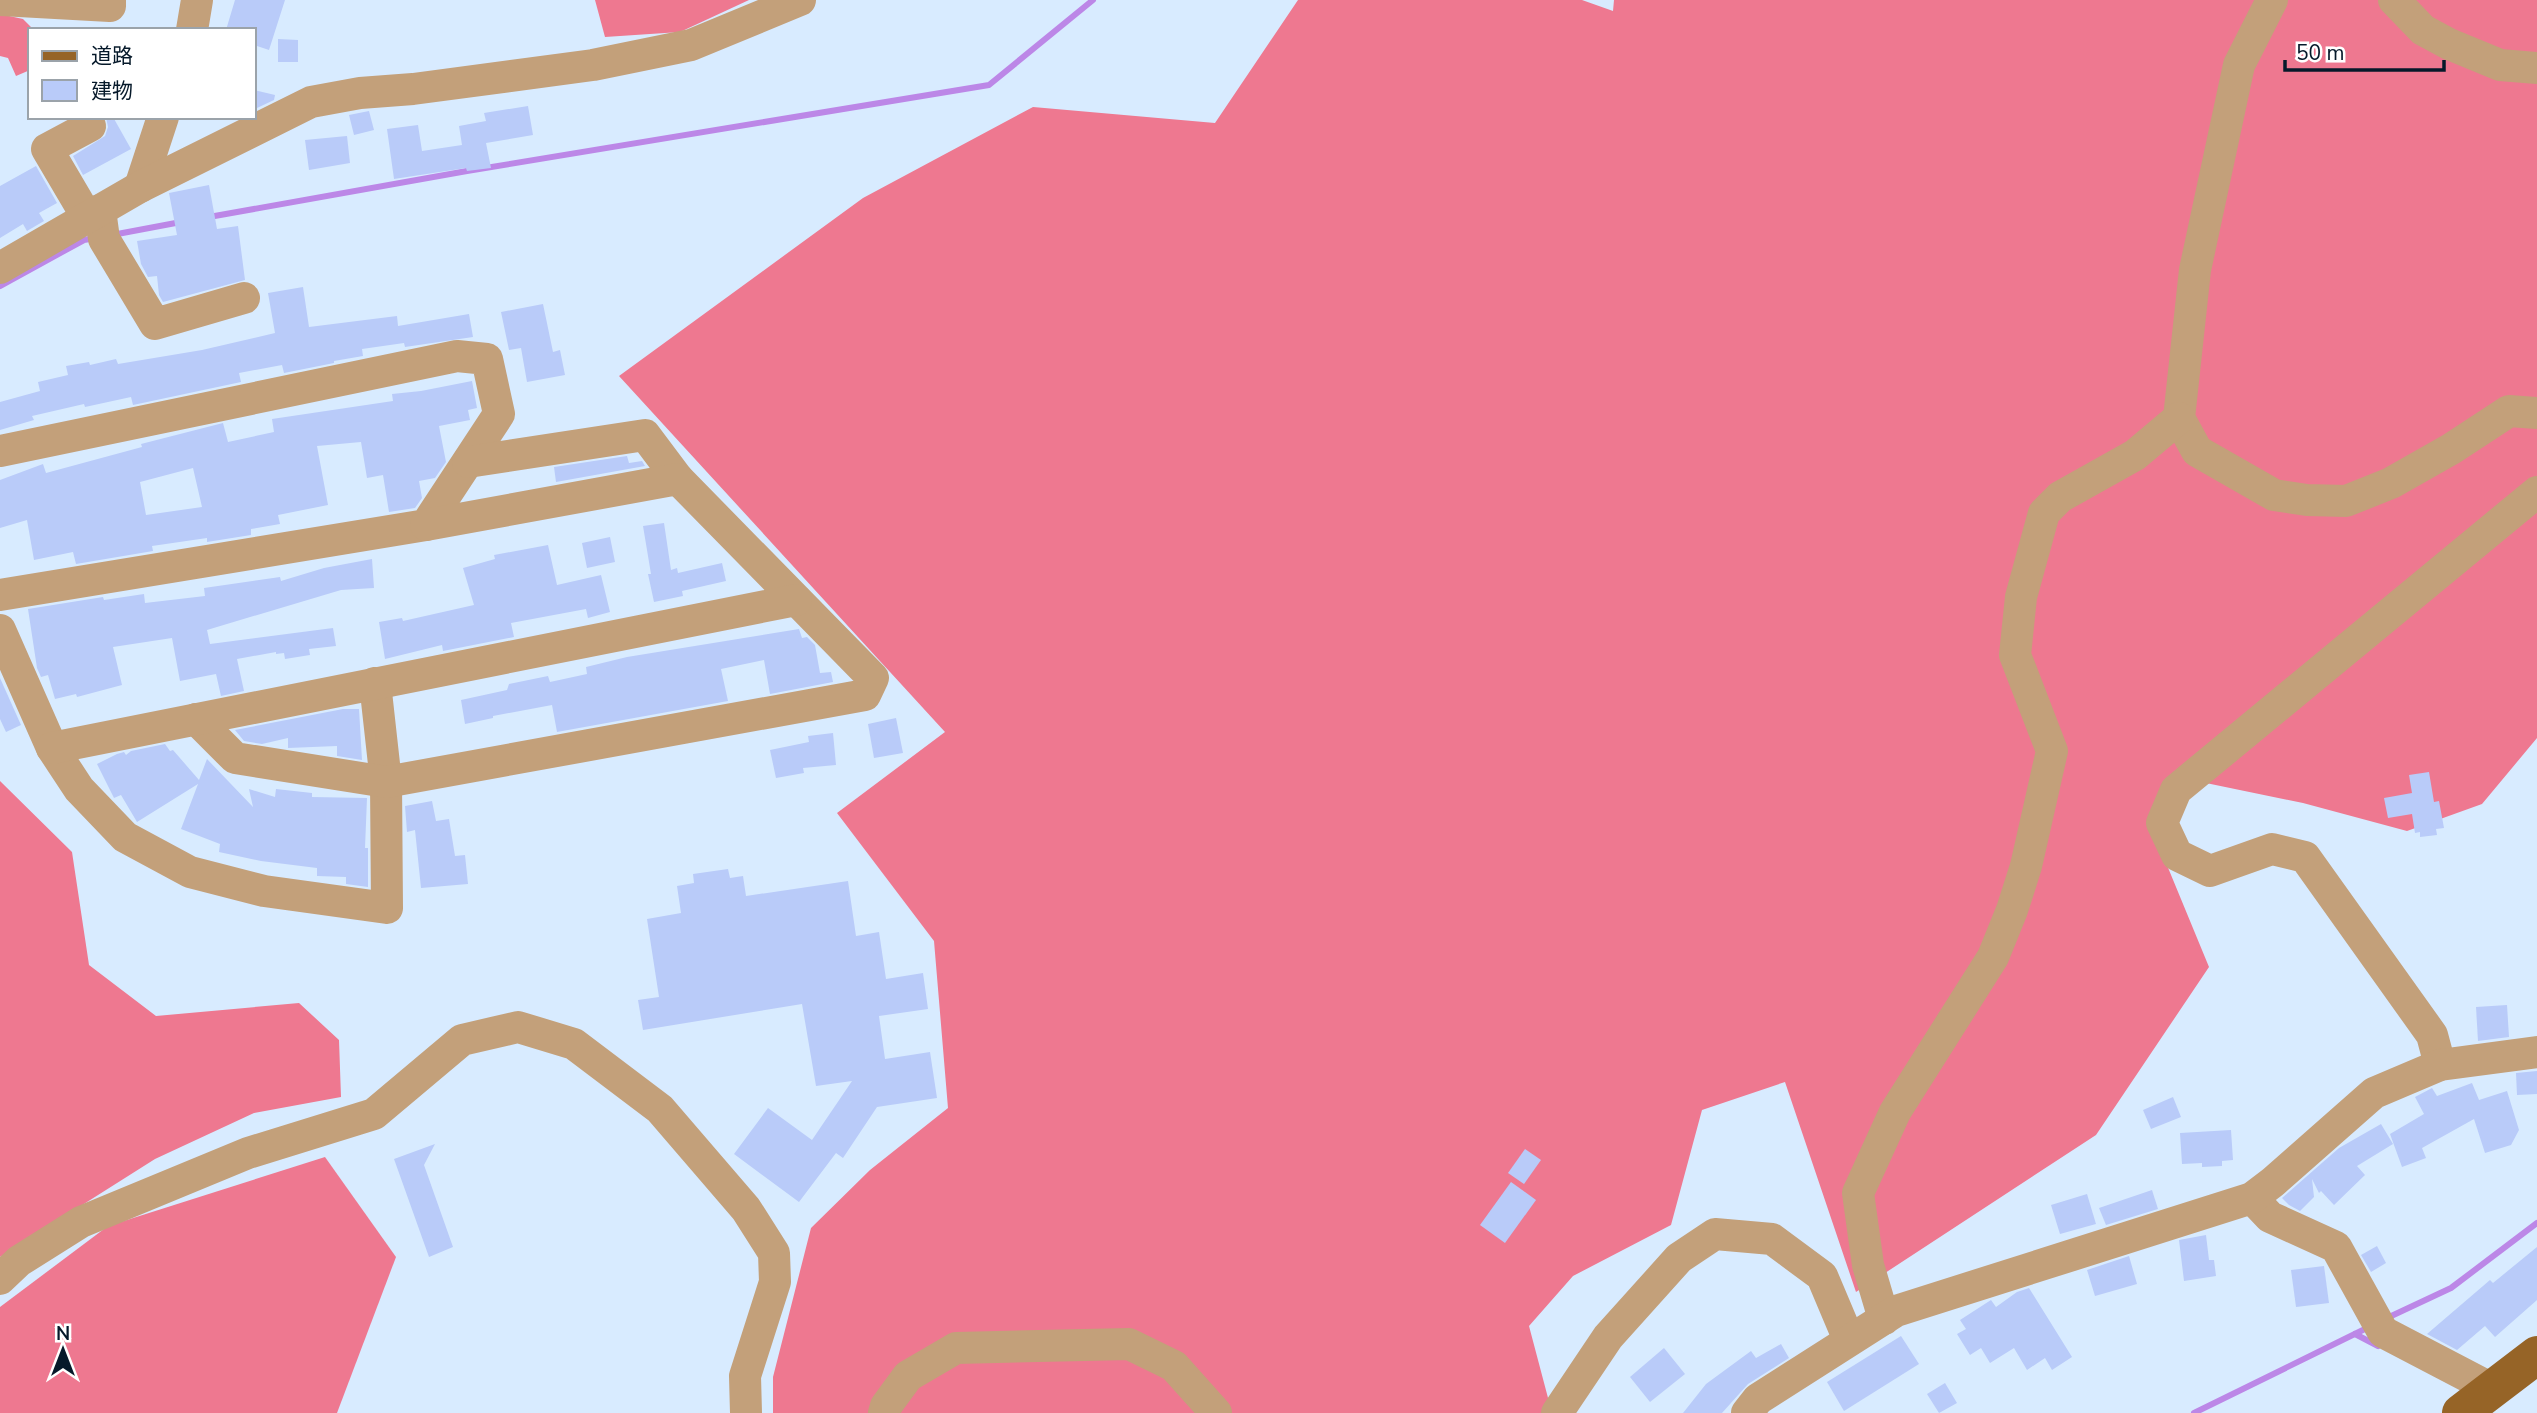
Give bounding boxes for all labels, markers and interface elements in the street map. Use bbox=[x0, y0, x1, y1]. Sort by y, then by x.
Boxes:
legend bbox=[28, 28, 256, 119]
scale bar bbox=[2285, 28, 2444, 72]
text: 50 m bbox=[2296, 39, 2345, 67]
text: 道路 bbox=[91, 42, 133, 70]
text: 建物 bbox=[91, 77, 133, 105]
north arrow bbox=[28, 1315, 98, 1385]
text: N bbox=[56, 1321, 70, 1347]

